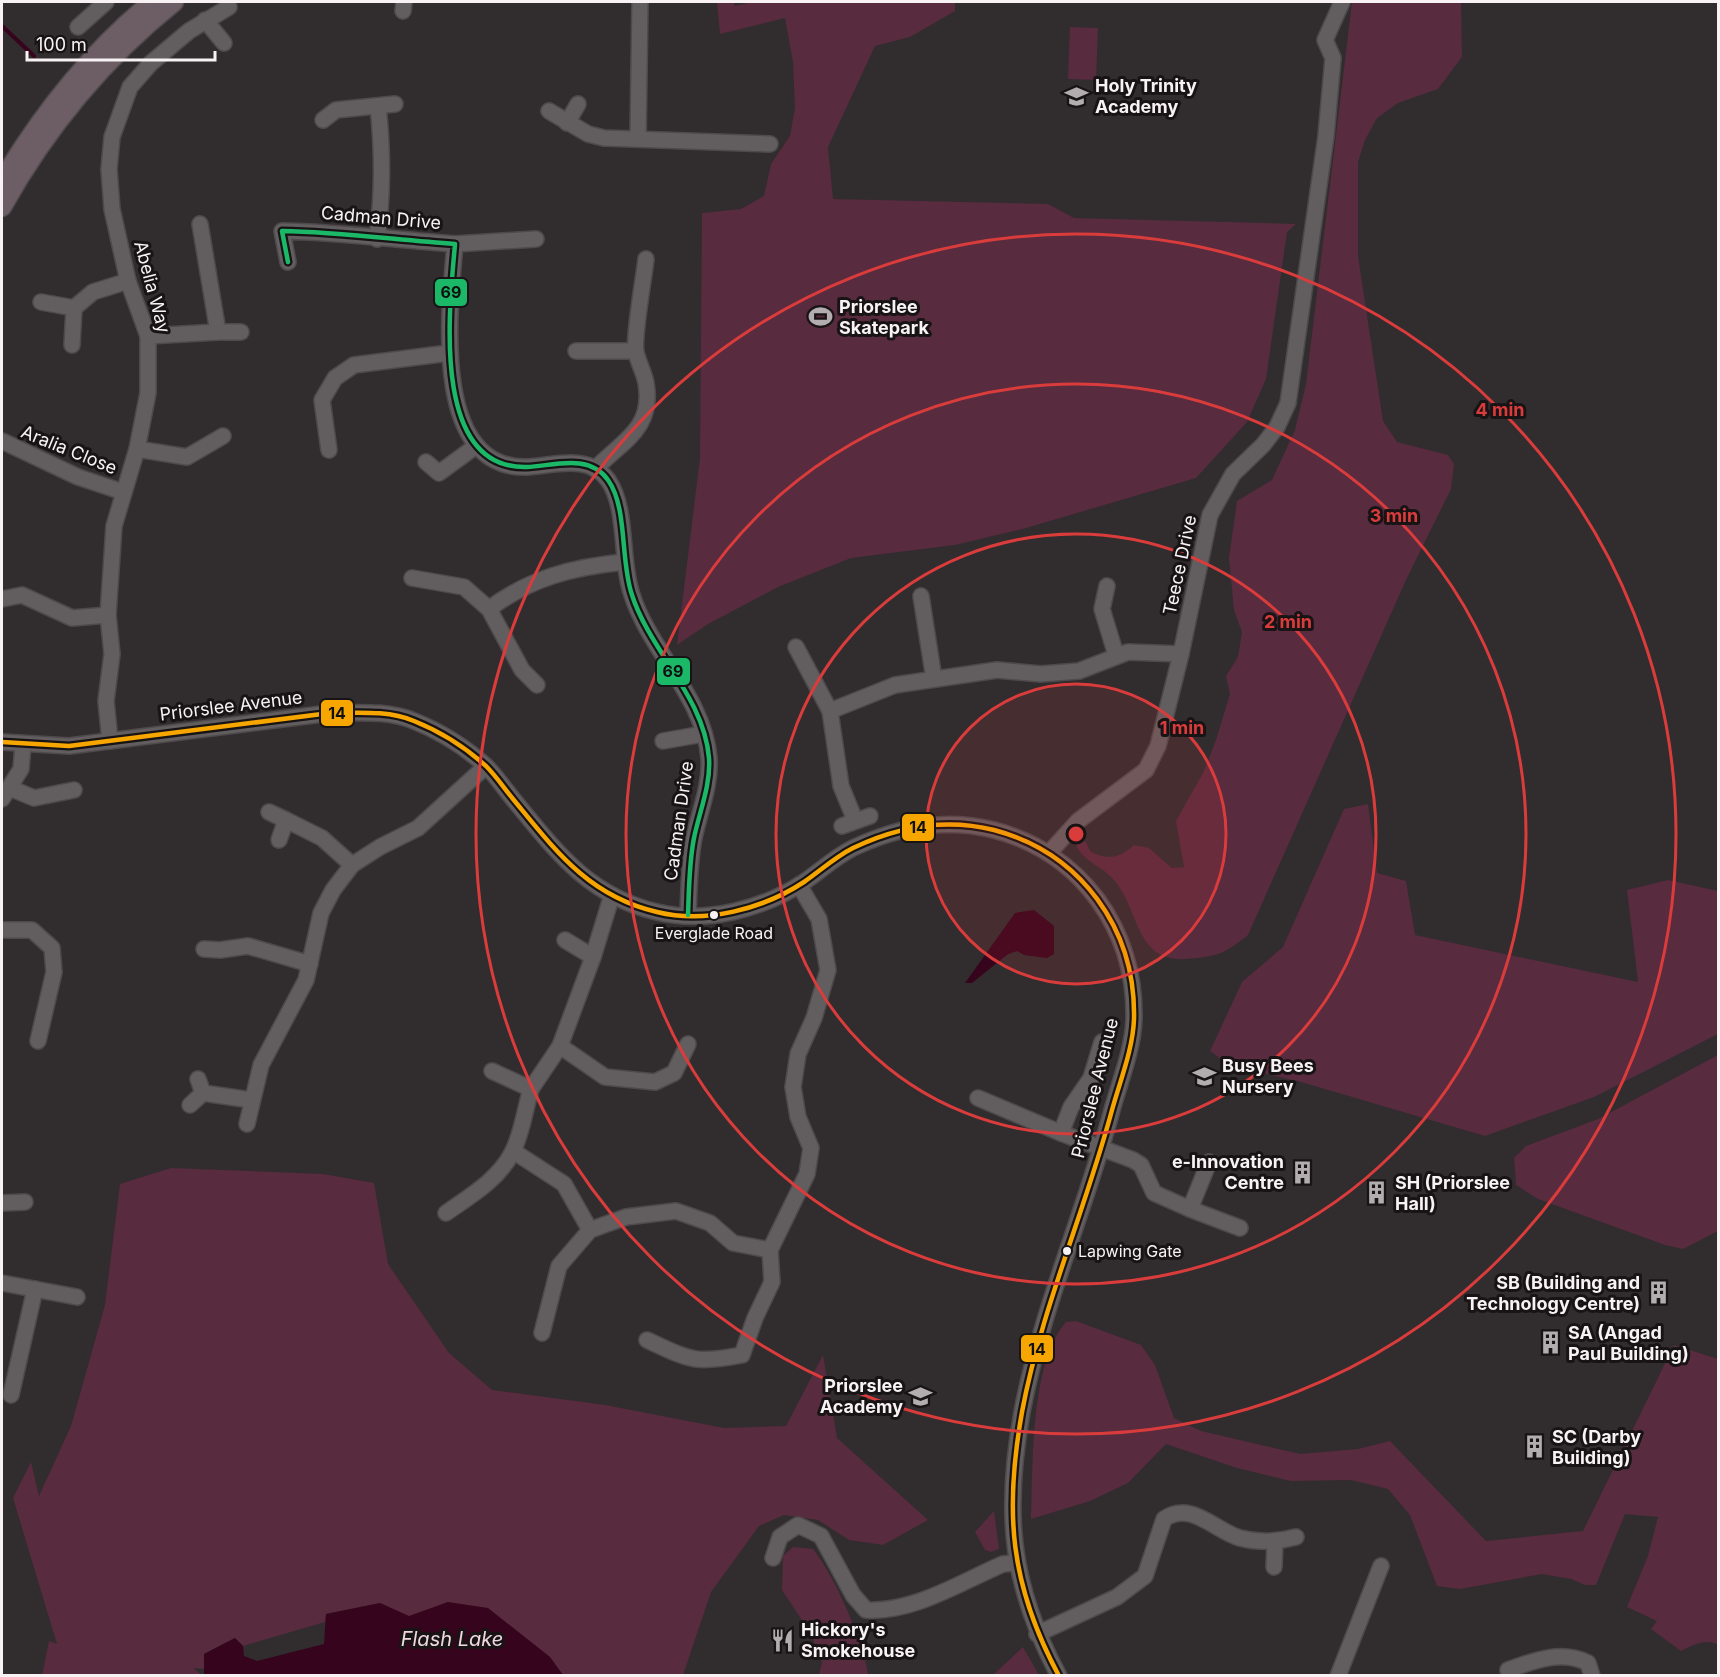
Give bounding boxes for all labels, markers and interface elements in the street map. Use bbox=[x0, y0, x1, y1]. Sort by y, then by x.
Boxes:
scale bar bbox=[27, 24, 214, 62]
text: 100 m bbox=[36, 34, 87, 55]
place label: Holy Trinity Academy bbox=[1095, 75, 1197, 117]
school or university icon: Holy Trinity Academy bbox=[1064, 83, 1090, 109]
street label: Cadman Drive bbox=[320, 202, 442, 233]
street label: Abelia Way bbox=[130, 238, 175, 335]
line badge: 69 bbox=[434, 278, 468, 307]
text: 69 bbox=[441, 282, 461, 302]
place label: Priorslee Skatepark bbox=[839, 296, 929, 338]
sports icon: Priorslee Skatepark bbox=[808, 304, 834, 330]
text: 4 min bbox=[1476, 399, 1524, 420]
street label: Aralia Close bbox=[18, 421, 120, 478]
text: 3 min bbox=[1370, 505, 1418, 526]
street label: Teece Drive bbox=[1159, 513, 1200, 617]
text: 2 min bbox=[1264, 611, 1312, 632]
line badge: 69 bbox=[656, 657, 691, 686]
text: 69 bbox=[663, 661, 683, 681]
street label: Priorslee Avenue bbox=[158, 686, 303, 725]
line badge: 14 bbox=[320, 699, 354, 727]
text: 14 bbox=[328, 703, 346, 723]
text: 1 min bbox=[1160, 717, 1204, 738]
street label: Cadman Drive bbox=[660, 760, 697, 882]
line badge: 14 bbox=[901, 813, 935, 842]
text: 14 bbox=[909, 817, 927, 837]
centre of rings bbox=[1066, 824, 1086, 844]
marker: Everglade Road bbox=[708, 909, 720, 921]
place label: Everglade Road bbox=[655, 923, 773, 943]
street label: Priorslee Avenue bbox=[1067, 1016, 1122, 1160]
place label: Busy Bees Nursery bbox=[1222, 1055, 1314, 1097]
school or university icon: Busy Bees Nursery bbox=[1191, 1063, 1217, 1089]
place label: e-Innovation Centre bbox=[1172, 1151, 1284, 1193]
building icon: e-Innovation Centre bbox=[1289, 1159, 1315, 1185]
place label: SH (Priorslee Hall) bbox=[1395, 1172, 1510, 1214]
building icon: SH (Priorslee Hall) bbox=[1364, 1180, 1390, 1206]
place label: Lapwing Gate bbox=[1078, 1241, 1182, 1261]
marker: Lapwing Gate bbox=[1061, 1245, 1073, 1257]
place label: SB (Building and Technology Centre) bbox=[1466, 1272, 1640, 1314]
building icon: SB (Building and Technology Centre) bbox=[1645, 1280, 1671, 1306]
place label: SA (Angad Paul Building) bbox=[1568, 1322, 1689, 1364]
building icon: SA (Angad Paul Building) bbox=[1537, 1330, 1563, 1356]
line badge: 14 bbox=[1020, 1334, 1054, 1363]
text: 14 bbox=[1028, 1339, 1046, 1359]
place label: Priorslee Academy bbox=[820, 1375, 903, 1417]
school or university icon: Priorslee Academy bbox=[908, 1383, 934, 1409]
place label: SC (Darby Building) bbox=[1552, 1426, 1641, 1468]
building icon: SC (Darby Building) bbox=[1521, 1434, 1547, 1460]
place label: Hickory's Smokehouse bbox=[801, 1619, 916, 1661]
water label: Flash Lake bbox=[401, 1627, 503, 1651]
restaurant icon: Hickory's Smokehouse bbox=[770, 1627, 796, 1653]

